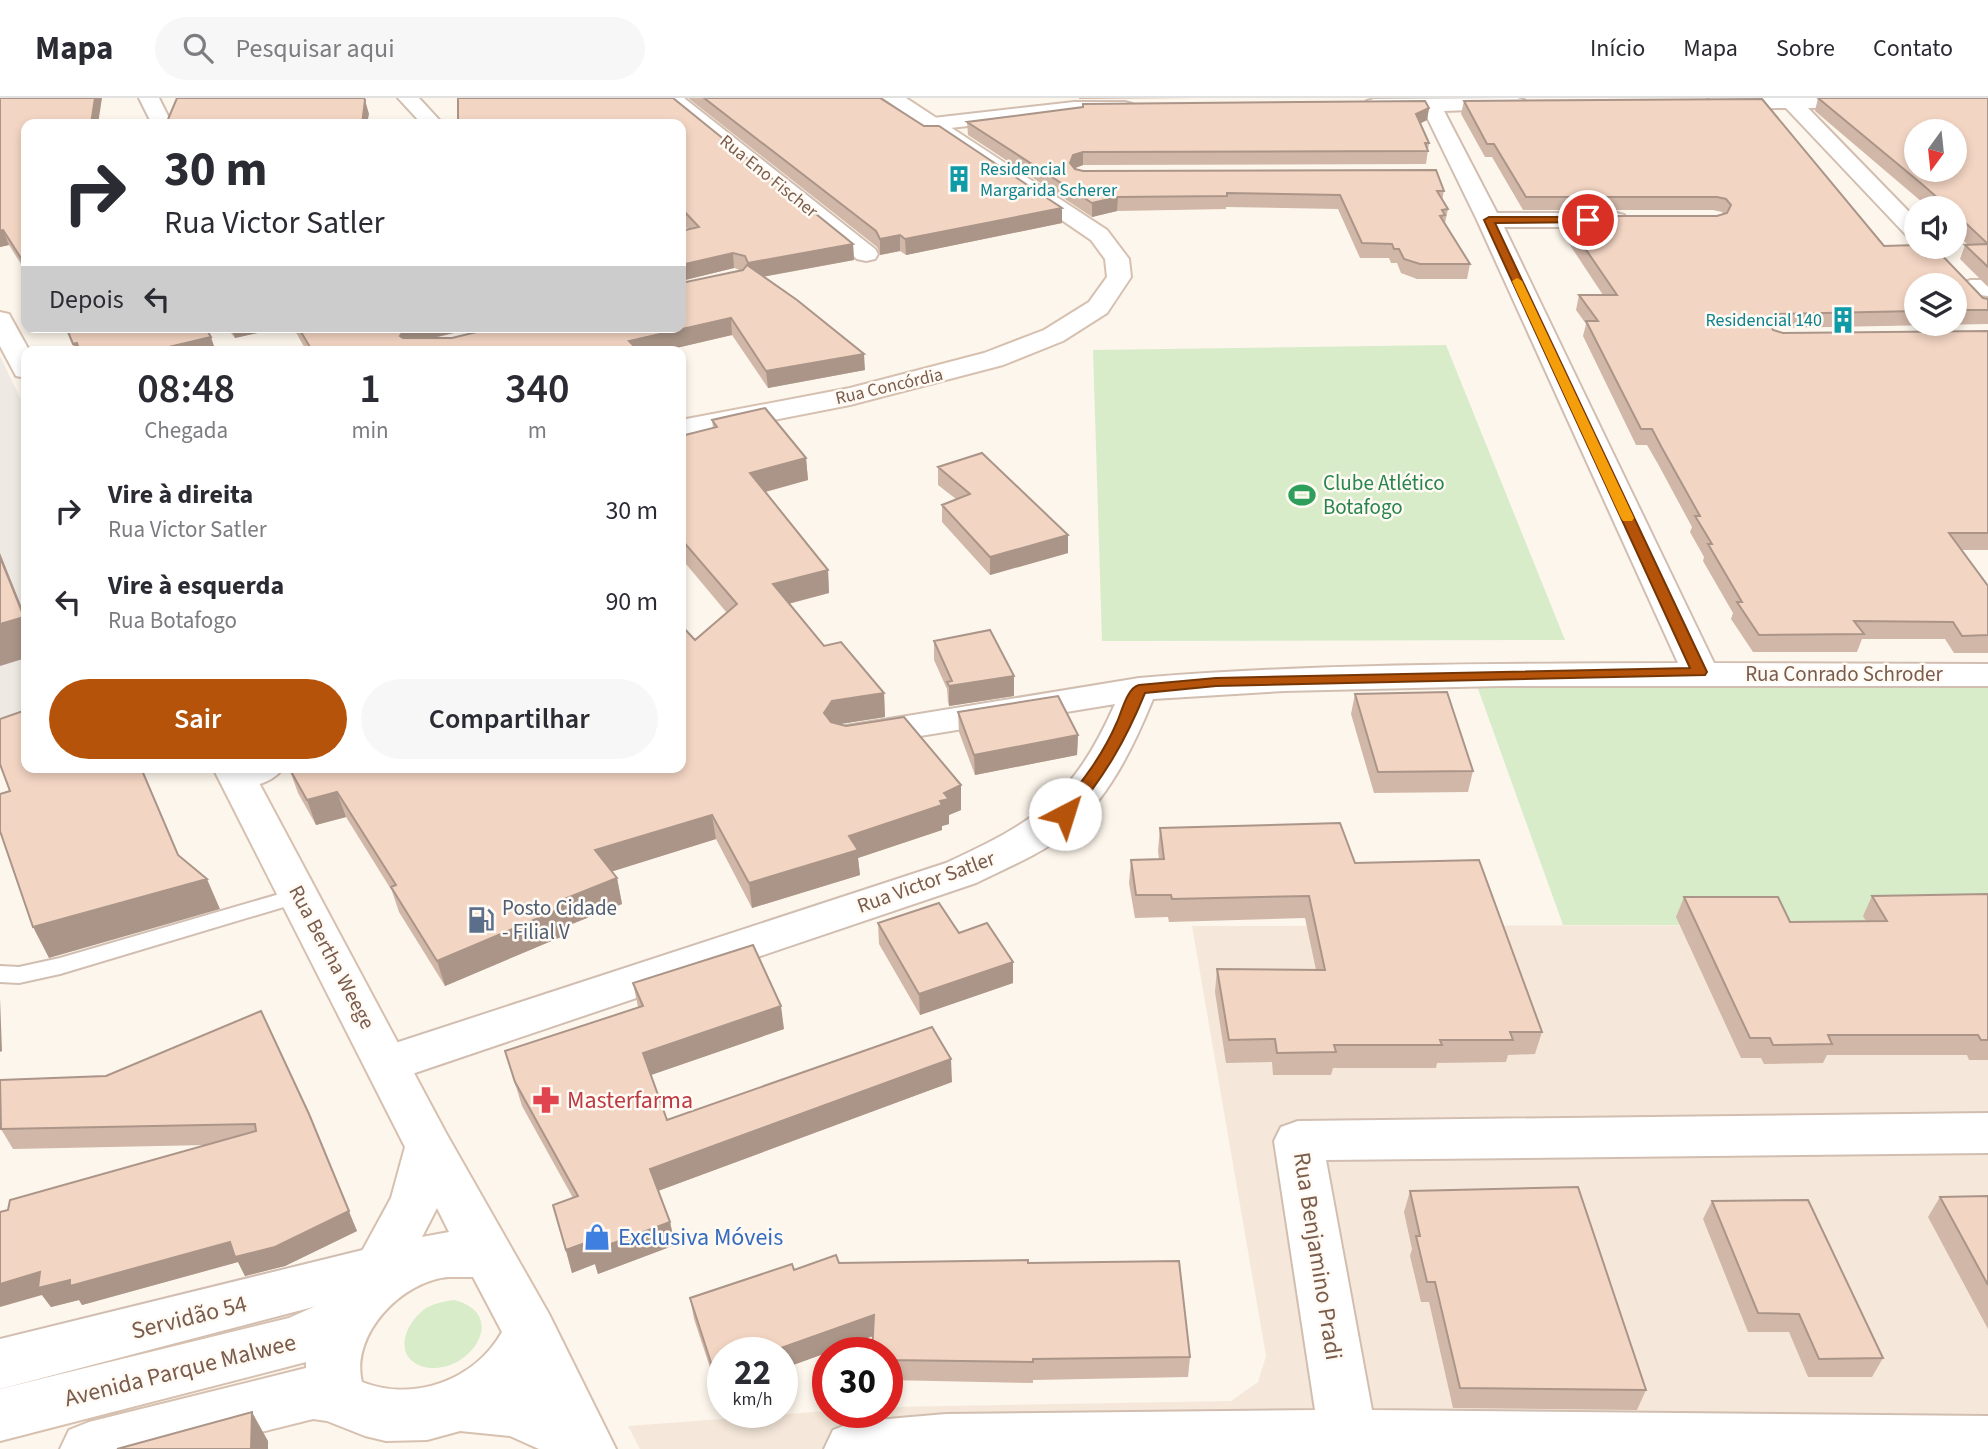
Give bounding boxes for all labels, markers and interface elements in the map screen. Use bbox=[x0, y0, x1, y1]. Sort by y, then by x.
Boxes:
search box bbox=[155, 17, 645, 80]
text: Mapa bbox=[35, 25, 113, 72]
icon: search bbox=[179, 29, 217, 67]
text: Pesquisar aqui bbox=[235, 30, 395, 67]
text: Início bbox=[1590, 31, 1645, 66]
text: Mapa bbox=[1683, 31, 1738, 66]
text: Sobre bbox=[1776, 31, 1835, 66]
text: Contato bbox=[1873, 31, 1953, 66]
north arrow bbox=[1904, 119, 1967, 182]
map controls bbox=[1904, 119, 1967, 336]
street label: Rua Eno Fischer bbox=[714, 129, 824, 224]
text: 30 m bbox=[164, 135, 268, 205]
icon: right bbox=[49, 147, 140, 238]
place label: Residencial Margarida Scherer bbox=[980, 157, 1118, 203]
building icon: Residencial Margarida Scherer bbox=[944, 164, 974, 194]
pin bbox=[1558, 190, 1618, 250]
button: sound bbox=[1904, 196, 1967, 259]
text: Rua Victor Satler bbox=[164, 200, 385, 246]
icon: arrive bbox=[1569, 201, 1607, 239]
button: layers bbox=[1904, 273, 1967, 336]
icon: left bbox=[138, 280, 176, 318]
text: Depois bbox=[49, 281, 124, 318]
building icon: Residencial 140 bbox=[1828, 305, 1858, 335]
place label: Residencial 140 bbox=[1706, 308, 1822, 333]
text: 08:48 bbox=[137, 359, 235, 419]
text: 1 bbox=[359, 359, 381, 419]
text: 340 bbox=[505, 359, 570, 419]
street label: Rua Concórdia bbox=[833, 362, 945, 411]
text: Chegada bbox=[144, 414, 228, 447]
text: min bbox=[351, 414, 389, 447]
text: m bbox=[528, 414, 547, 447]
place label: Clube Atlético Botafogo bbox=[1323, 468, 1445, 522]
text: Vire à direita bbox=[108, 476, 253, 513]
sports icon: Clube Atlético Botafogo bbox=[1287, 480, 1317, 510]
icon: right bbox=[49, 492, 87, 530]
text: 30 m bbox=[605, 492, 658, 529]
text: Rua Victor Satler bbox=[108, 513, 267, 546]
text: Vire à esquerda bbox=[108, 567, 284, 604]
icon: left bbox=[49, 583, 87, 621]
text: 90 m bbox=[605, 583, 658, 620]
text: Rua Botafogo bbox=[108, 604, 237, 637]
street label: Rua Conrado Schroder bbox=[1745, 659, 1944, 689]
button: Sair bbox=[49, 679, 347, 759]
button: Compartilhar bbox=[361, 679, 658, 759]
position arrow bbox=[1028, 777, 1102, 851]
street label: Rua Victor Satler bbox=[853, 843, 1000, 921]
street label: Rua Bertha Weege bbox=[281, 880, 383, 1034]
place label: Posto Cidade - Filial V bbox=[502, 893, 617, 947]
fuel station icon: Posto Cidade - Filial V bbox=[466, 905, 496, 935]
place label: Masterfarma bbox=[567, 1083, 693, 1118]
pharmacy icon: Masterfarma bbox=[531, 1085, 561, 1115]
street label: Rua Benjamino Pradi bbox=[1284, 1150, 1351, 1363]
place label: Exclusiva Móveis bbox=[618, 1220, 783, 1255]
shop icon: Exclusiva Móveis bbox=[582, 1222, 612, 1252]
street label: Servidão 54 bbox=[128, 1286, 251, 1349]
street label: Avenida Parque Malwee bbox=[61, 1325, 300, 1416]
speed limit sign: 30 bbox=[812, 1337, 903, 1428]
text: 22 bbox=[734, 1348, 771, 1398]
text: km/h bbox=[733, 1387, 772, 1412]

